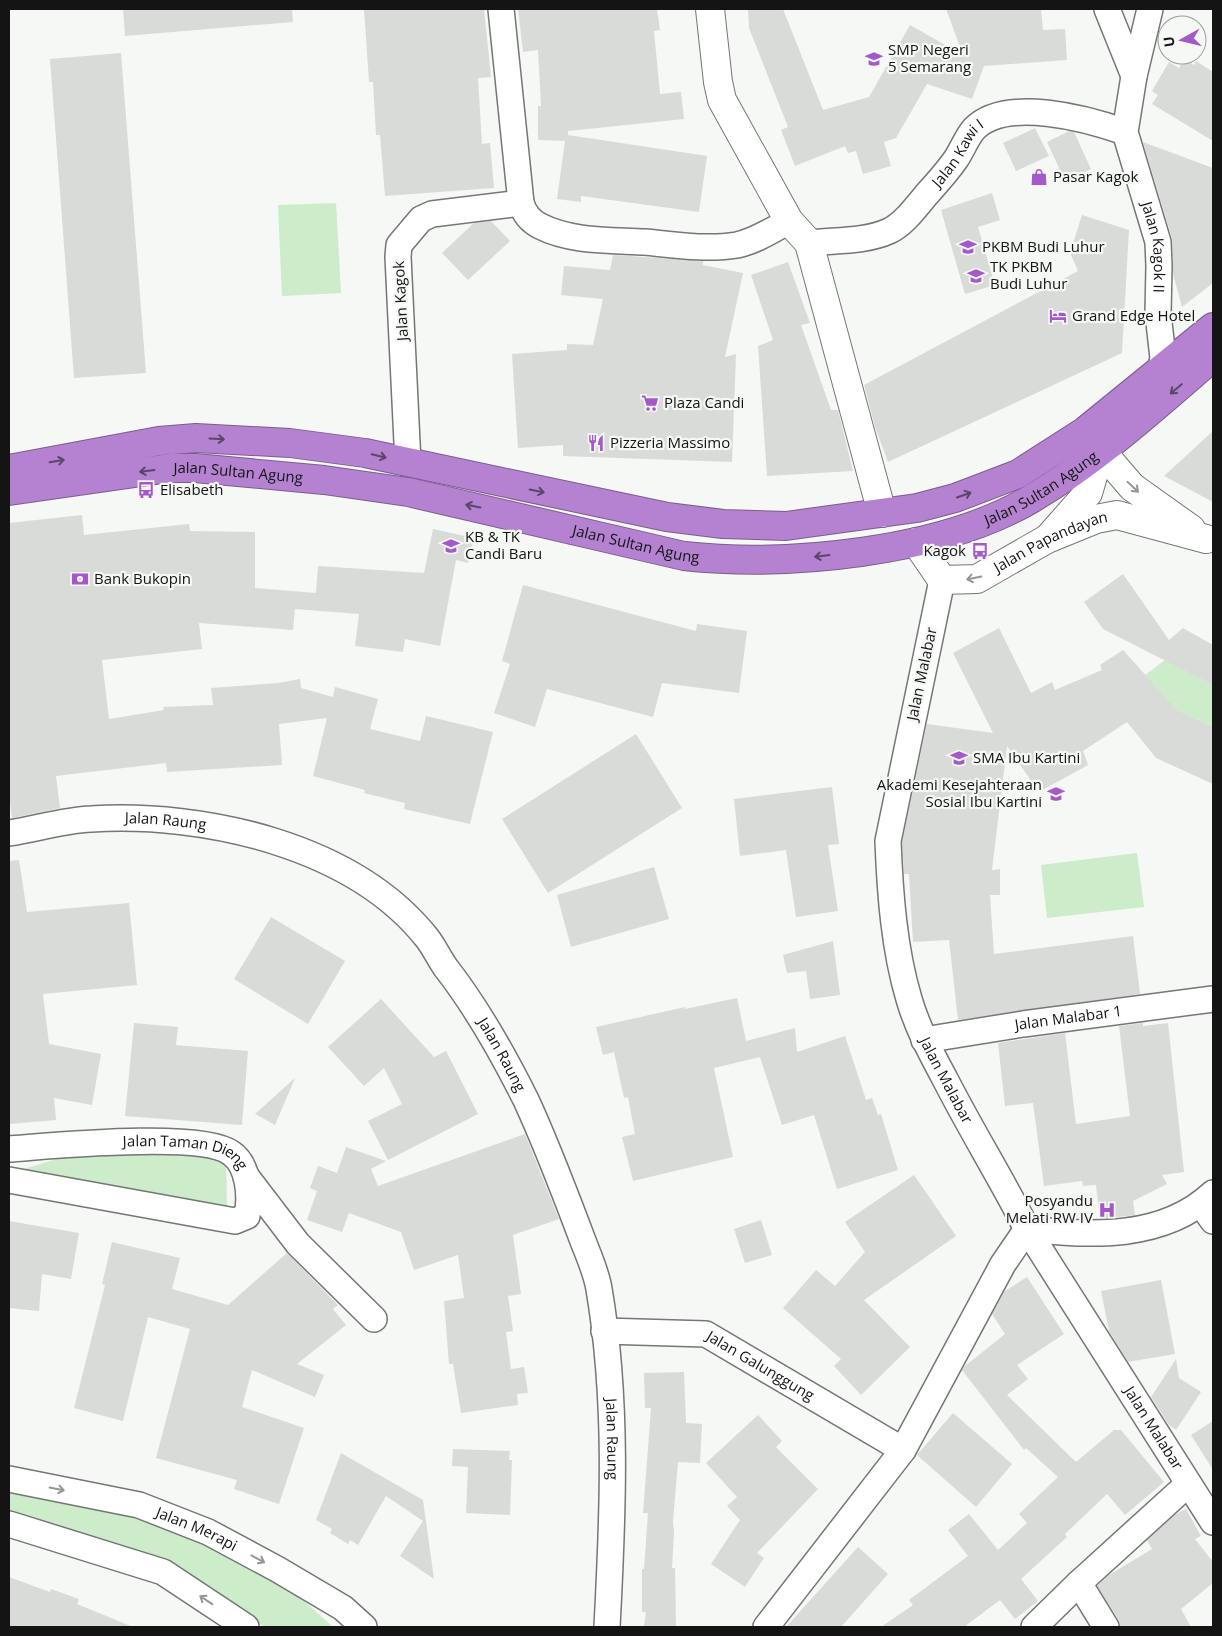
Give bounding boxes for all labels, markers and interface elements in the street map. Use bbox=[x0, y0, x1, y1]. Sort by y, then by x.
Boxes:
north arrow bbox=[1157, 15, 1207, 65]
text: U bbox=[1158, 35, 1179, 48]
place label: SMP Negeri 5 Semarang bbox=[888, 39, 971, 76]
school or university icon: SMP Negeri 5 Semarang bbox=[864, 49, 884, 69]
street label: Jalan Kawi I bbox=[925, 114, 987, 193]
place label: Pasar Kagok bbox=[1053, 166, 1139, 186]
shop icon: Pasar Kagok bbox=[1029, 167, 1049, 187]
street label: Jalan Kagok II bbox=[1137, 197, 1170, 293]
place label: PKBM Budi Luhur bbox=[982, 236, 1105, 256]
school or university icon: PKBM Budi Luhur bbox=[958, 237, 978, 257]
place label: TK PKBM Budi Luhur bbox=[990, 256, 1067, 293]
street label: Jalan Kagok bbox=[388, 260, 412, 344]
school or university icon: TK PKBM Budi Luhur bbox=[966, 266, 986, 286]
place label: Grand Edge Hotel bbox=[1072, 305, 1195, 325]
hotel icon: Grand Edge Hotel bbox=[1048, 306, 1068, 326]
one-way arrow bbox=[1170, 383, 1183, 395]
place label: Plaza Candi bbox=[664, 392, 744, 412]
supermarket icon: Plaza Candi bbox=[640, 393, 660, 413]
place label: Pizzeria Massimo bbox=[610, 432, 730, 452]
restaurant icon: Pizzeria Massimo bbox=[586, 433, 606, 453]
one-way arrow bbox=[209, 434, 225, 443]
street label: Jalan Sultan Agung bbox=[979, 446, 1102, 530]
one-way arrow bbox=[370, 452, 386, 461]
one-way arrow bbox=[49, 456, 65, 466]
street label: Jalan Sultan Agung bbox=[171, 457, 304, 487]
one-way arrow bbox=[139, 466, 155, 476]
place label: Elisabeth bbox=[160, 479, 224, 499]
bus stop icon: Elisabeth bbox=[136, 480, 156, 500]
one-way arrow bbox=[1126, 481, 1139, 493]
one-way arrow bbox=[529, 486, 545, 496]
one-way arrow bbox=[956, 490, 971, 499]
one-way arrow bbox=[465, 501, 481, 510]
street label: Jalan Papandayan bbox=[988, 506, 1109, 577]
street label: Jalan Sultan Agung bbox=[569, 519, 700, 566]
place label: KB & TK Candi Baru bbox=[465, 526, 542, 563]
school or university icon: KB & TK Candi Baru bbox=[441, 536, 461, 556]
place label: Kagok bbox=[923, 540, 966, 560]
bus stop icon: Kagok bbox=[970, 541, 990, 561]
one-way arrow bbox=[814, 551, 830, 561]
place label: Bank Bukopin bbox=[94, 568, 191, 588]
bank icon: Bank Bukopin bbox=[70, 569, 90, 589]
one-way arrow bbox=[966, 573, 982, 583]
street label: Jalan Malabar bbox=[901, 625, 941, 724]
place label: SMA Ibu Kartini bbox=[973, 747, 1080, 767]
school or university icon: SMA Ibu Kartini bbox=[949, 748, 969, 768]
place label: Akademi Kesejahteraan Sosial Ibu Kartini bbox=[877, 774, 1042, 811]
school or university icon: Akademi Kesejahteraan Sosial Ibu Kartini bbox=[1046, 784, 1066, 804]
street label: Jalan Raung bbox=[123, 807, 208, 834]
street label: Jalan Malabar 1 bbox=[1011, 1000, 1123, 1035]
street label: Jalan Raung bbox=[473, 1012, 531, 1095]
street label: Jalan Malabar bbox=[915, 1032, 978, 1127]
street label: Jalan Taman Dieng bbox=[120, 1130, 253, 1173]
place label: Posyandu Melati RW IV bbox=[1006, 1190, 1093, 1227]
hospital icon: Posyandu Melati RW IV bbox=[1097, 1200, 1117, 1220]
street label: Jalan Galunggung bbox=[701, 1325, 818, 1405]
street label: Jalan Malabar bbox=[1119, 1380, 1188, 1473]
street label: Jalan Raung bbox=[602, 1396, 623, 1480]
one-way arrow bbox=[48, 1484, 64, 1494]
street label: Jalan Merapi bbox=[151, 1501, 241, 1555]
one-way arrow bbox=[251, 1554, 265, 1564]
one-way arrow bbox=[199, 1595, 213, 1605]

